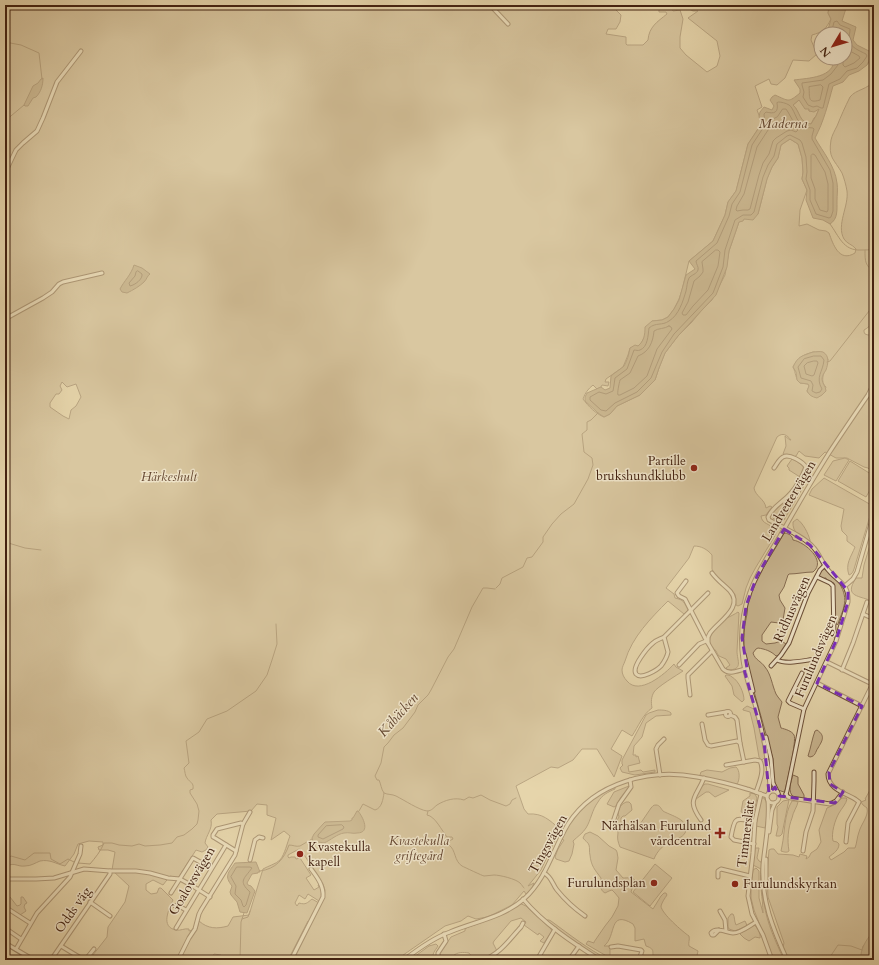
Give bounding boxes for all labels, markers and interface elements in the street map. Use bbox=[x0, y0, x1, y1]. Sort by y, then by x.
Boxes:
north arrow bbox=[813, 26, 853, 66]
text: N bbox=[816, 43, 834, 60]
water label: Maderna bbox=[759, 114, 807, 133]
place label: Partille brukshundklubb bbox=[596, 452, 686, 485]
street label: Landvettervägen bbox=[758, 456, 821, 545]
marker: Partille brukshundklubb bbox=[689, 463, 699, 473]
park label: Härkeshult bbox=[141, 468, 197, 486]
street label: Ridhusvägen bbox=[769, 572, 815, 645]
street label: Furulundsvägen bbox=[790, 611, 842, 700]
water label: Kåbäcken bbox=[374, 689, 423, 741]
street label: Timmerslätt bbox=[733, 799, 759, 869]
street label: Tingsvägen bbox=[524, 811, 572, 877]
place label: Närhälsan Furulund vårdcentral bbox=[601, 817, 712, 850]
marker: Närhälsan Furulund vårdcentral bbox=[714, 827, 726, 839]
park label: Kvastekulla griftegård bbox=[389, 832, 449, 865]
place label: Kvastekulla kapell bbox=[308, 838, 371, 871]
street label: Goalovsvägen bbox=[164, 843, 220, 919]
marker: Kvastekulla kapell bbox=[295, 849, 305, 859]
place label: Furulundsplan bbox=[567, 874, 647, 892]
place label: Furulundskyrkan bbox=[743, 875, 838, 893]
marker: Furulundsplan bbox=[649, 878, 659, 888]
marker: Furulundskyrkan bbox=[730, 879, 740, 889]
street label: Odds väg bbox=[51, 883, 96, 937]

